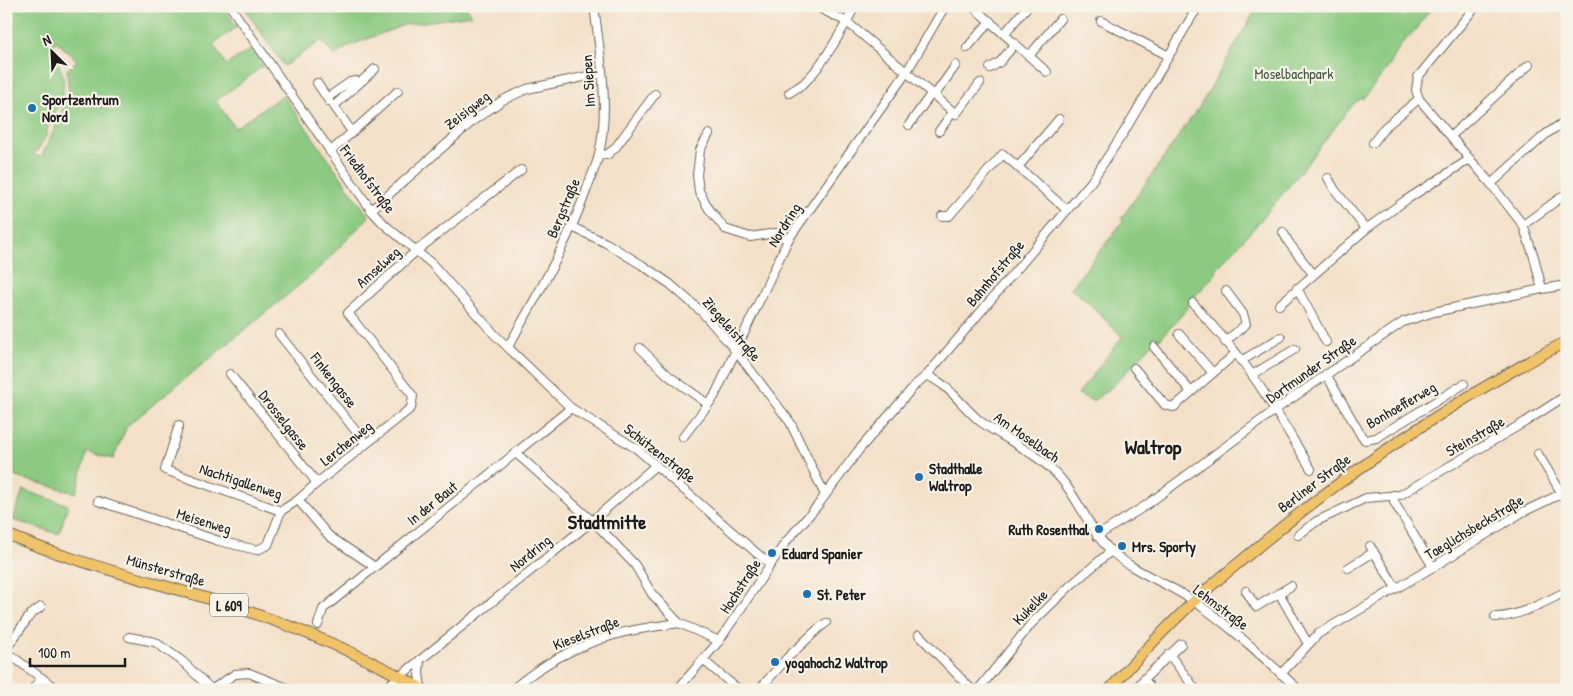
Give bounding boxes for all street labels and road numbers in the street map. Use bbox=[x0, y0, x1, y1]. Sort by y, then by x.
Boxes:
street label: Im Siepen bbox=[576, 54, 600, 108]
street label: Zeisigweg bbox=[440, 85, 494, 134]
street label: Friedhofstraße bbox=[335, 140, 401, 218]
street label: Bergstraße bbox=[541, 175, 585, 241]
street label: Nordring bbox=[762, 199, 806, 251]
street label: Bahnhofstraße bbox=[961, 235, 1029, 311]
street label: Amselweg bbox=[351, 241, 405, 292]
street label: Ziegeleistraße bbox=[698, 292, 766, 366]
street label: Dortmunder Straße bbox=[1262, 330, 1360, 408]
street label: Finkengasse bbox=[305, 347, 362, 412]
street label: Bonhoefferweg bbox=[1362, 376, 1440, 434]
street label: Drosselgasse bbox=[254, 386, 314, 454]
street label: Am Moselbach bbox=[990, 407, 1064, 467]
street label: Steinstraße bbox=[1442, 411, 1508, 461]
street label: Lerchenweg bbox=[315, 415, 377, 471]
street label: Schützenstraße bbox=[620, 418, 700, 488]
street label: Berliner Straße bbox=[1273, 449, 1355, 517]
street label: Nachtigallenweg bbox=[197, 458, 285, 504]
street label: In der Baut bbox=[402, 476, 462, 530]
street label: Taeglichsbeckstraße bbox=[1421, 489, 1527, 565]
street label: Meisenweg bbox=[174, 503, 234, 539]
street label: Nordring bbox=[505, 529, 556, 576]
street label: Münsterstraße bbox=[124, 549, 208, 591]
street label: Hochstraße bbox=[714, 554, 766, 618]
street label: Lehmstraße bbox=[1189, 579, 1253, 635]
street label: Kukelke bbox=[1008, 585, 1052, 629]
road number: L 609 bbox=[210, 594, 248, 616]
street label: Kieselstraße bbox=[550, 611, 622, 655]

